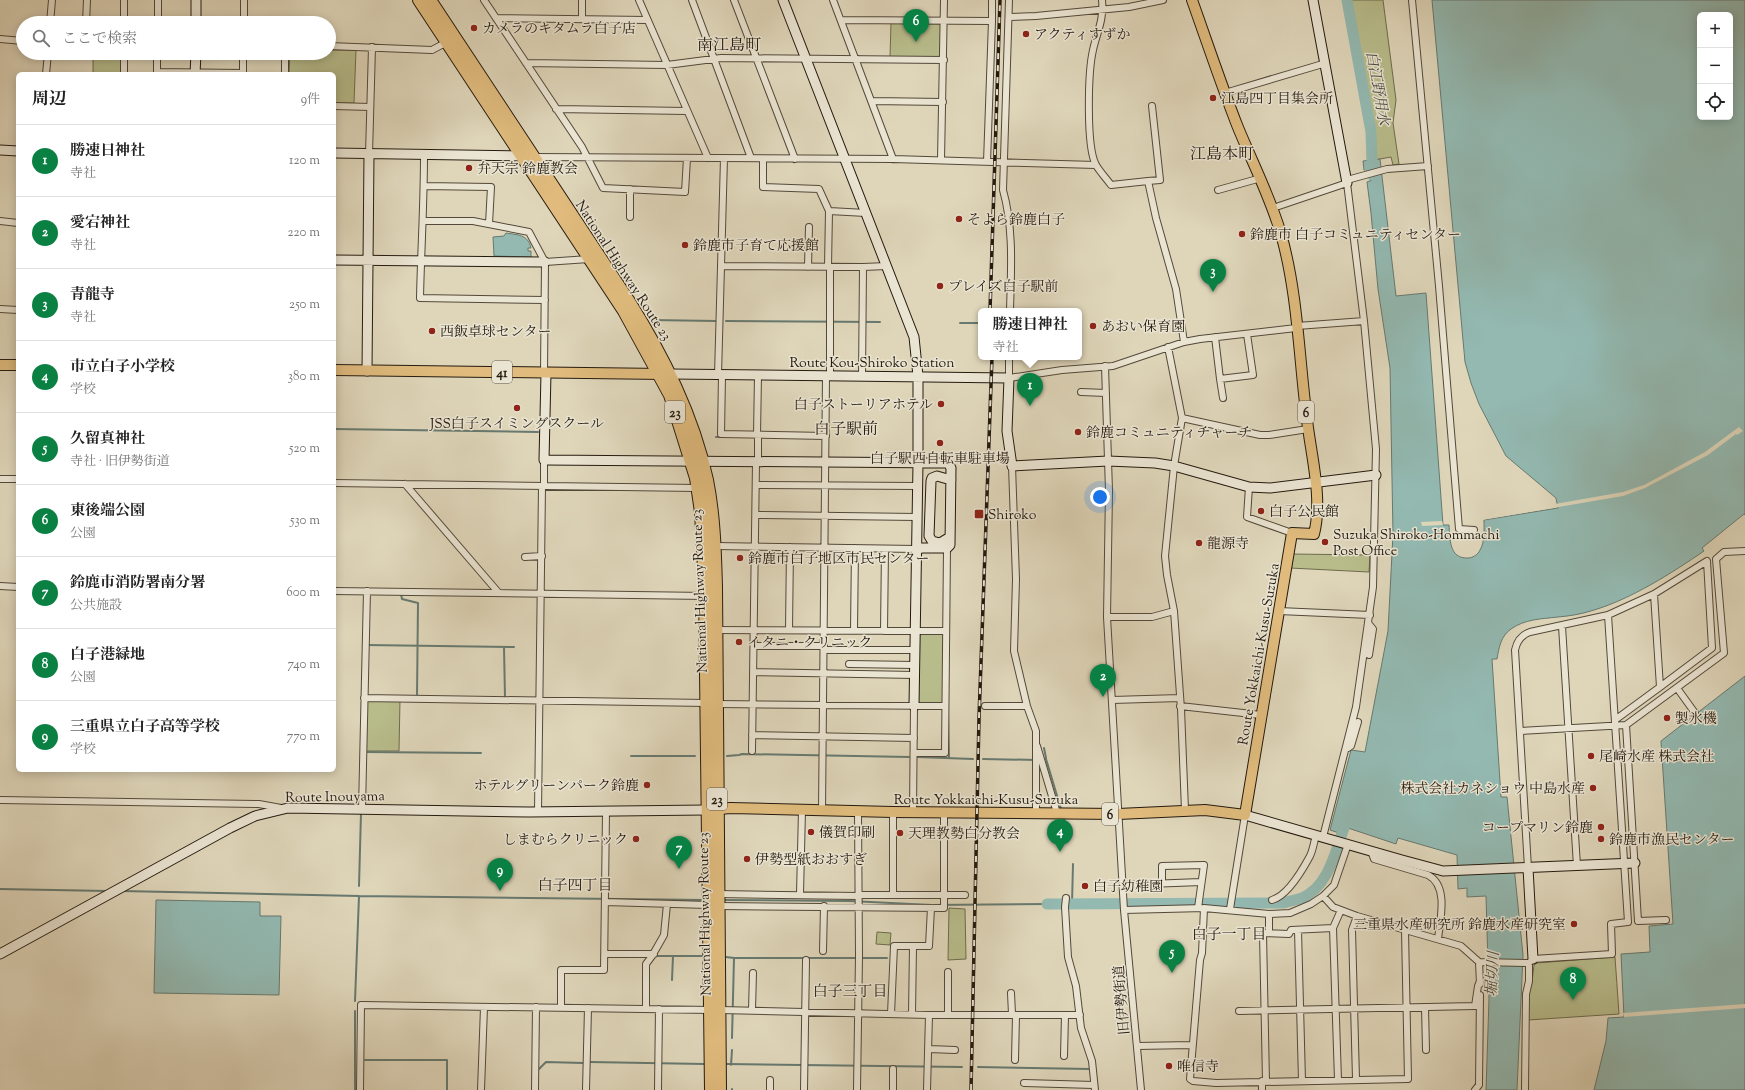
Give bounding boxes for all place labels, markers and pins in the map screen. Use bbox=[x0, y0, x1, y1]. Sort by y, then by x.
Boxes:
pin: 6 bbox=[903, 9, 929, 42]
place label: カメラのキタムラ白子店 bbox=[482, 20, 636, 40]
marker: カメラのキタムラ白子店 bbox=[469, 23, 479, 33]
place label: アクティすずか bbox=[1034, 26, 1131, 46]
marker: アクティすずか bbox=[1021, 29, 1031, 39]
place label: 江島四丁目集会所 bbox=[1221, 90, 1333, 110]
marker: 江島四丁目集会所 bbox=[1208, 93, 1218, 103]
place label: 弁天宗 鈴鹿教会 bbox=[477, 160, 578, 180]
marker: 弁天宗 鈴鹿教会 bbox=[464, 163, 474, 173]
place label: そよら鈴鹿白子 bbox=[967, 211, 1065, 231]
marker: そよら鈴鹿白子 bbox=[954, 214, 964, 224]
place label: 鈴鹿市 白子コミュニティセンター bbox=[1250, 226, 1461, 246]
marker: 鈴鹿市 白子コミュニティセンター bbox=[1237, 229, 1247, 239]
place label: 鈴鹿市子育て応援館 bbox=[693, 237, 819, 257]
marker: 鈴鹿市子育て応援館 bbox=[680, 240, 690, 250]
pin: 3 bbox=[1200, 259, 1226, 292]
place label: プレイズ白子駅前 bbox=[948, 278, 1059, 298]
marker: プレイズ白子駅前 bbox=[935, 281, 945, 291]
place label: あおい保育園 bbox=[1101, 318, 1185, 338]
marker: あおい保育園 bbox=[1088, 321, 1098, 331]
place label: 西飯卓球センター bbox=[440, 323, 551, 343]
marker: 西飯卓球センター bbox=[427, 326, 437, 336]
pin: 1 bbox=[1017, 373, 1043, 406]
place label: 白子ストーリアホテル bbox=[794, 396, 933, 416]
marker: 白子ストーリアホテル bbox=[936, 399, 946, 409]
marker: JSS白子スイミングスクール bbox=[512, 403, 522, 413]
place label: JSS白子スイミングスクール bbox=[429, 415, 604, 435]
place label: 鈴鹿コミュニティチャーチ bbox=[1086, 424, 1252, 444]
marker: 鈴鹿コミュニティチャーチ bbox=[1073, 427, 1083, 437]
marker: 白子駅西自転車駐車場 bbox=[935, 438, 945, 448]
place label: 白子駅西自転車駐車場 bbox=[870, 450, 1010, 470]
place label: 白子公民館 bbox=[1269, 503, 1339, 523]
place label: Shiroko bbox=[988, 506, 1037, 526]
marker: 白子公民館 bbox=[1256, 506, 1266, 516]
marker: Shiroko bbox=[973, 508, 985, 520]
place label: Suzuka Shiroko-Hommachi Post Office bbox=[1333, 526, 1500, 562]
place label: 龍源寺 bbox=[1207, 535, 1249, 555]
marker: Suzuka Shiroko-Hommachi Post Office bbox=[1320, 537, 1330, 547]
marker: 龍源寺 bbox=[1194, 538, 1204, 548]
place label: 鈴鹿市白子地区市民センター bbox=[748, 550, 929, 570]
marker: 鈴鹿市白子地区市民センター bbox=[735, 553, 745, 563]
place label: イタニ・クリニック bbox=[747, 634, 872, 654]
marker: イタニ・クリニック bbox=[734, 637, 744, 647]
pin: 2 bbox=[1090, 664, 1116, 697]
place label: 製氷機 bbox=[1675, 710, 1717, 730]
marker: 製氷機 bbox=[1662, 713, 1672, 723]
place label: 尾崎水産 株式会社 bbox=[1599, 748, 1714, 768]
marker: 尾崎水産 株式会社 bbox=[1586, 751, 1596, 761]
place label: ホテルグリーンパーク鈴鹿 bbox=[473, 777, 639, 797]
marker: ホテルグリーンパーク鈴鹿 bbox=[642, 780, 652, 790]
place label: 株式会社カネショウ 中島水産 bbox=[1400, 780, 1585, 800]
marker: 株式会社カネショウ 中島水産 bbox=[1588, 783, 1598, 793]
pin: 4 bbox=[1047, 819, 1073, 852]
place label: コープマリン鈴鹿 bbox=[1482, 819, 1593, 839]
marker: コープマリン鈴鹿 bbox=[1596, 822, 1606, 832]
place label: 儀賀印刷 bbox=[819, 824, 875, 844]
place label: 天理教勢白分教会 bbox=[908, 825, 1020, 845]
marker: 儀賀印刷 bbox=[806, 827, 816, 837]
marker: 天理教勢白分教会 bbox=[895, 828, 905, 838]
place label: しまむらクリニック bbox=[503, 831, 628, 851]
place label: 鈴鹿市漁民センター bbox=[1609, 831, 1734, 851]
marker: しまむらクリニック bbox=[631, 834, 641, 844]
marker: 鈴鹿市漁民センター bbox=[1596, 834, 1606, 844]
pin: 7 bbox=[666, 836, 692, 869]
place label: 伊勢型紙おおすぎ bbox=[755, 851, 867, 871]
marker: 伊勢型紙おおすぎ bbox=[742, 854, 752, 864]
pin: 9 bbox=[487, 858, 513, 891]
place label: 白子幼稚園 bbox=[1093, 878, 1163, 898]
marker: 白子幼稚園 bbox=[1080, 881, 1090, 891]
place label: 三重県水産研究所 鈴鹿水産研究室 bbox=[1353, 916, 1566, 936]
marker: 三重県水産研究所 鈴鹿水産研究室 bbox=[1569, 919, 1579, 929]
pin: 5 bbox=[1159, 940, 1185, 973]
pin: 8 bbox=[1560, 967, 1586, 1000]
place label: 唯信寺 bbox=[1177, 1058, 1219, 1078]
marker: 唯信寺 bbox=[1164, 1061, 1174, 1071]

